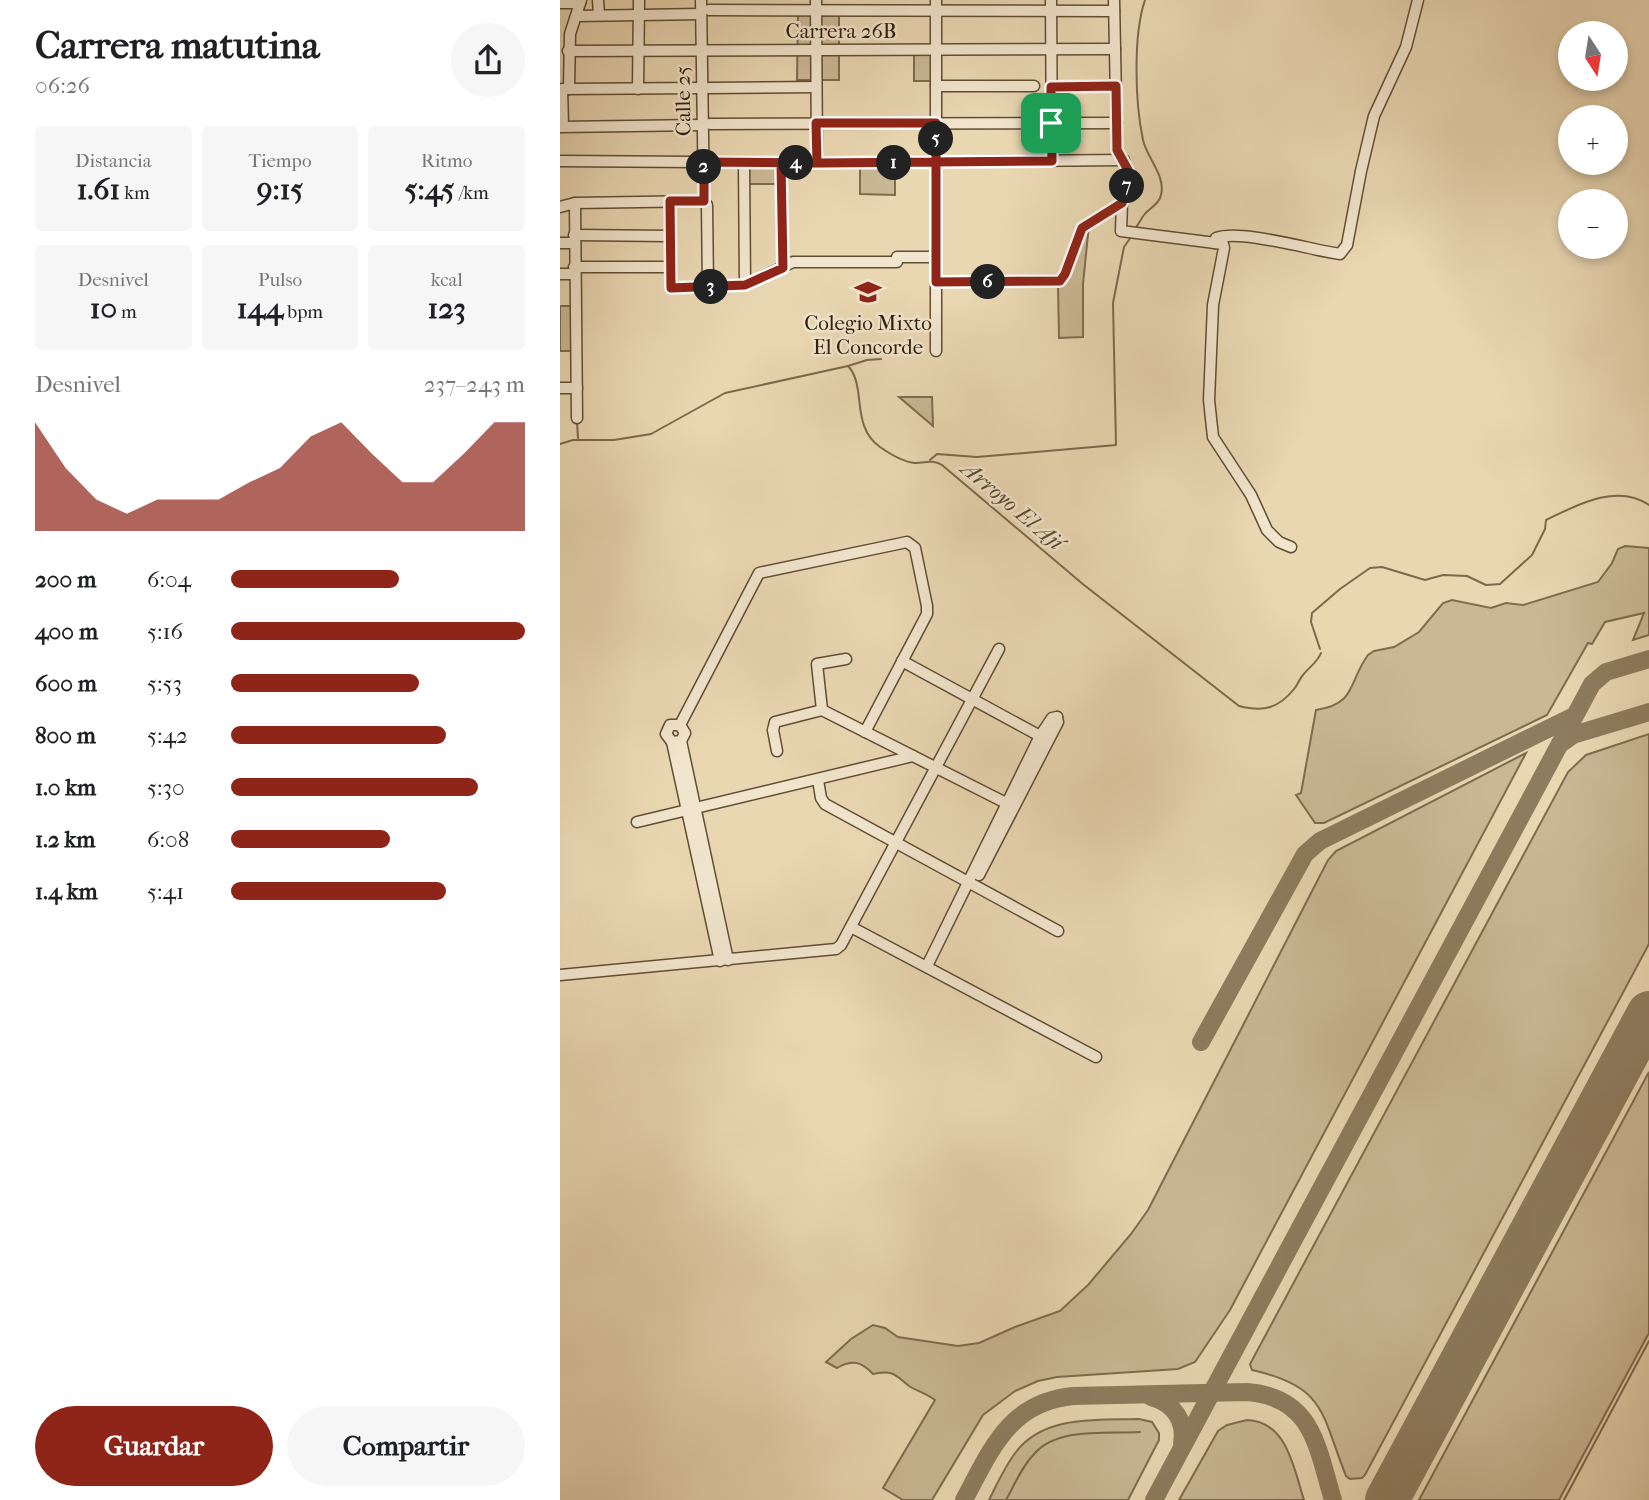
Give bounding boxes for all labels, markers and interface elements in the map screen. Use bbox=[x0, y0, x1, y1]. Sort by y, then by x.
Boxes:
street label: Carrera 26B bbox=[786, 19, 896, 43]
north arrow bbox=[1558, 21, 1628, 91]
map controls bbox=[1558, 21, 1628, 259]
text: Carrera matutina bbox=[35, 23, 319, 68]
button: share bbox=[451, 23, 525, 97]
street label: Calle 25 bbox=[670, 66, 696, 136]
text: 06:26 bbox=[35, 72, 90, 99]
pin bbox=[1021, 93, 1081, 153]
icon: arrive bbox=[1032, 104, 1070, 142]
button: + bbox=[1558, 105, 1628, 175]
pin: 5 bbox=[918, 122, 954, 156]
text: 5 bbox=[931, 127, 940, 149]
pin: 4 bbox=[778, 146, 814, 180]
pin: 1 bbox=[876, 146, 912, 180]
text: Distancia bbox=[75, 150, 152, 172]
text: Tiempo bbox=[248, 150, 312, 172]
text: Ritmo bbox=[421, 150, 472, 172]
pin: 2 bbox=[687, 150, 722, 184]
text: 4 bbox=[790, 151, 801, 173]
text: 1 bbox=[890, 151, 897, 173]
text: 2 bbox=[699, 155, 708, 177]
pin: 7 bbox=[1110, 168, 1144, 204]
text: 1.61 bbox=[77, 172, 120, 207]
text: 9:15 bbox=[257, 172, 303, 207]
text: 5:45 bbox=[404, 172, 455, 207]
text: 7 bbox=[1122, 174, 1131, 196]
text: km bbox=[120, 182, 150, 204]
text: /km bbox=[455, 182, 489, 204]
button: − bbox=[1558, 189, 1628, 259]
pin: 6 bbox=[970, 264, 1006, 300]
text: Desnivel bbox=[78, 269, 149, 291]
text: Pulso bbox=[258, 269, 302, 291]
text: kcal bbox=[431, 269, 463, 291]
pin: 3 bbox=[694, 270, 728, 304]
text: 6 bbox=[982, 270, 993, 292]
text: 3 bbox=[707, 275, 714, 297]
school or university icon: Colegio Mixto El Concorde bbox=[853, 277, 883, 307]
text: 10 bbox=[90, 291, 117, 326]
text: 144 bbox=[237, 291, 283, 326]
text: 123 bbox=[427, 291, 466, 326]
text: m bbox=[117, 301, 137, 323]
text: bpm bbox=[283, 301, 323, 323]
place label: Colegio Mixto El Concorde bbox=[804, 311, 932, 359]
text: Desnivel bbox=[35, 371, 121, 398]
text: 237–243 m bbox=[424, 371, 525, 398]
water label: Arroyo El Ají bbox=[954, 453, 1073, 559]
text: 200 m bbox=[35, 566, 96, 593]
text: 6:04 bbox=[147, 566, 191, 593]
text: 400 m bbox=[35, 618, 98, 645]
text: 5:16 bbox=[147, 618, 183, 645]
text: 600 m bbox=[35, 670, 97, 697]
text: 5:53 bbox=[147, 670, 182, 697]
text: 800 m bbox=[35, 722, 96, 749]
text: 5:42 bbox=[147, 722, 188, 749]
text: 1.0 km bbox=[35, 774, 96, 801]
text: 5:30 bbox=[147, 774, 185, 801]
text: 1.2 km bbox=[35, 826, 95, 853]
text: 6:08 bbox=[147, 826, 189, 853]
text: 1.4 km bbox=[35, 878, 98, 905]
text: 5:41 bbox=[147, 878, 184, 905]
button: Guardar bbox=[35, 1406, 273, 1486]
button: Compartir bbox=[287, 1406, 525, 1486]

